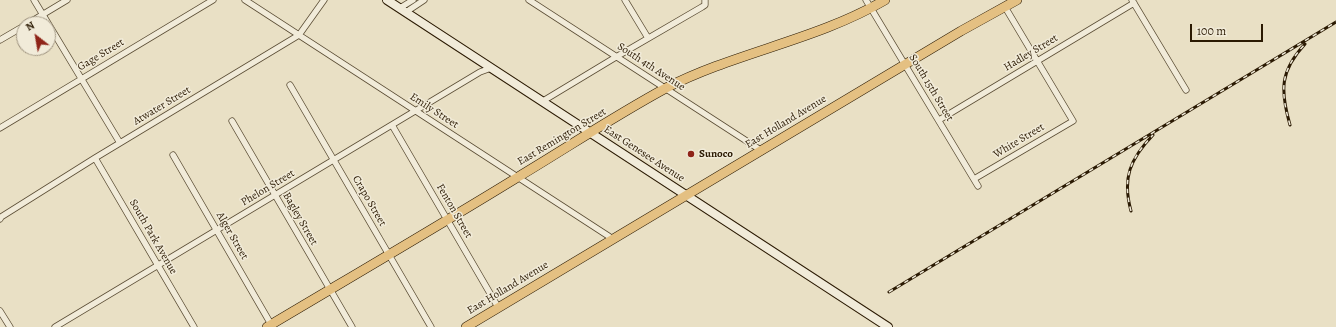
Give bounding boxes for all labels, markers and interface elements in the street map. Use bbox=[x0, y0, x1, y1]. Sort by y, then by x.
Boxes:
north arrow bbox=[16, 16, 56, 56]
scale bar bbox=[1192, 16, 1265, 42]
text: N bbox=[23, 18, 37, 35]
text: 100 m bbox=[1197, 23, 1226, 39]
street label: Hadley Street bbox=[1002, 32, 1060, 74]
street label: Gage Street bbox=[75, 36, 127, 74]
street label: South 4th Avenue bbox=[615, 40, 687, 94]
street label: South 15th Street bbox=[906, 52, 956, 124]
street label: Atwater Street bbox=[131, 84, 193, 128]
street label: Emily Street bbox=[407, 90, 461, 132]
street label: East Holland Avenue bbox=[743, 93, 829, 151]
street label: East Remington Street bbox=[515, 105, 609, 169]
street label: White Street bbox=[991, 121, 1047, 161]
street label: East Genesee Avenue bbox=[601, 123, 687, 185]
place label: Sunoco bbox=[699, 147, 733, 161]
marker: Sunoco bbox=[686, 149, 696, 159]
street label: Phelon Street bbox=[239, 167, 297, 209]
street label: Crapo Street bbox=[349, 173, 389, 229]
street label: Fenton Street bbox=[433, 182, 475, 240]
street label: Bagley Street bbox=[280, 190, 320, 248]
street label: South Park Avenue bbox=[126, 197, 180, 277]
street label: Alger Street bbox=[213, 210, 251, 262]
street label: East Holland Avenue bbox=[465, 259, 551, 317]

